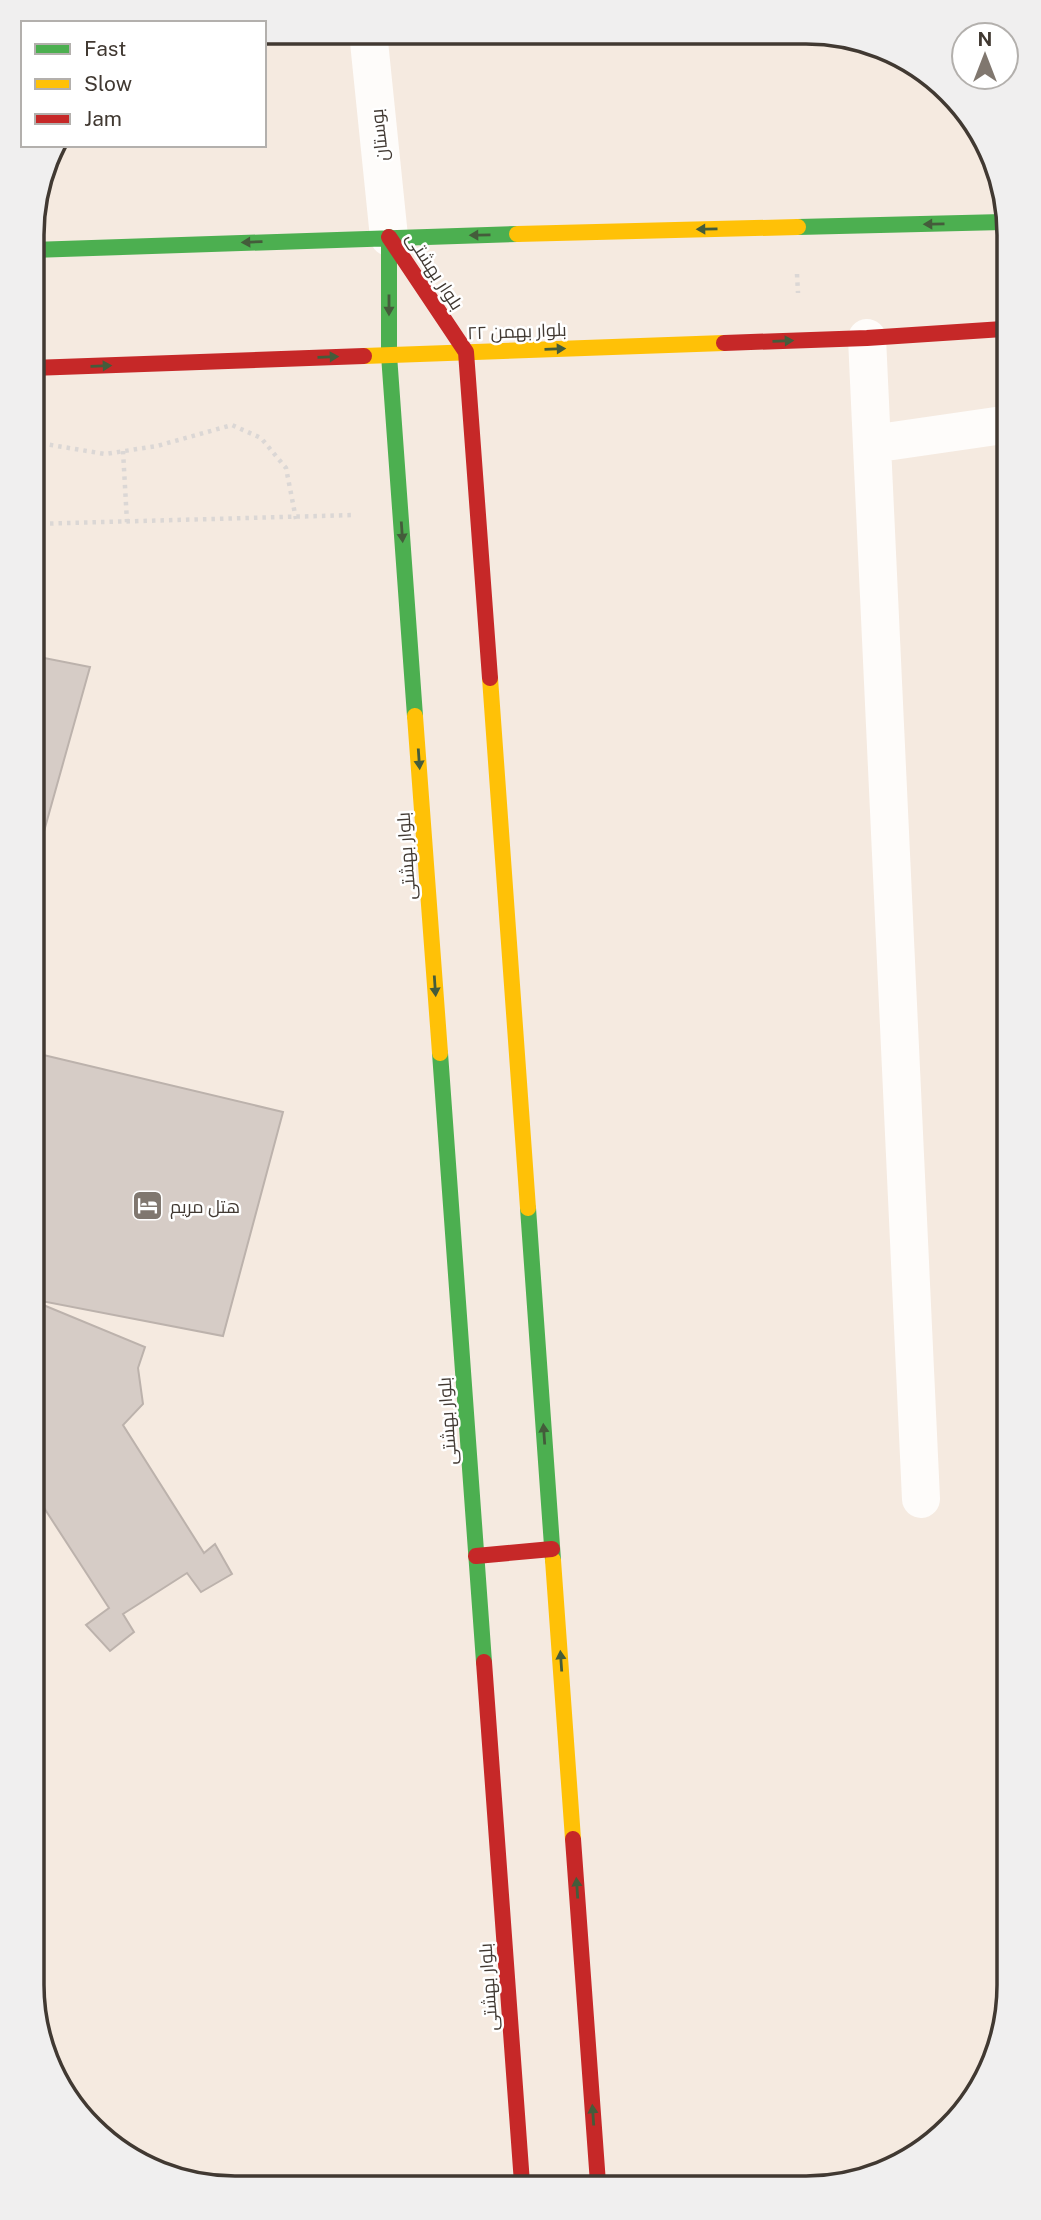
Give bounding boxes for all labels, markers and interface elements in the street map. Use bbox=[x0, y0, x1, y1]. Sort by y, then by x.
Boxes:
legend bbox=[21, 21, 266, 147]
north arrow bbox=[950, 21, 1020, 91]
text: N bbox=[978, 28, 992, 50]
text: Fast bbox=[84, 36, 126, 61]
text: Slow bbox=[84, 71, 132, 96]
text: Jam bbox=[84, 106, 122, 131]
street label: بوستان bbox=[366, 108, 393, 162]
one-way arrow bbox=[923, 218, 945, 230]
one-way arrow bbox=[696, 224, 718, 235]
street label: بلوار بهشتی bbox=[401, 228, 468, 314]
one-way arrow bbox=[468, 229, 490, 240]
one-way arrow bbox=[241, 236, 263, 247]
one-way arrow bbox=[383, 294, 395, 316]
street label: ۲۲ بلوار بهمن bbox=[467, 319, 567, 344]
one-way arrow bbox=[772, 335, 794, 346]
one-way arrow bbox=[545, 343, 567, 355]
one-way arrow bbox=[317, 352, 339, 363]
one-way arrow bbox=[90, 360, 112, 371]
one-way arrow bbox=[397, 521, 408, 543]
one-way arrow bbox=[414, 748, 425, 770]
street label: بلوار بهشتی bbox=[392, 811, 421, 901]
one-way arrow bbox=[430, 975, 441, 997]
hotel icon: هتل مریم bbox=[130, 1189, 164, 1223]
place label: هتل مریم bbox=[170, 1196, 240, 1219]
street label: بلوار بهشتی bbox=[433, 1376, 462, 1466]
one-way arrow bbox=[538, 1423, 549, 1445]
one-way arrow bbox=[555, 1650, 566, 1672]
one-way arrow bbox=[571, 1877, 582, 1899]
street label: بلوار بهشتی bbox=[474, 1942, 503, 2032]
one-way arrow bbox=[588, 2103, 599, 2125]

